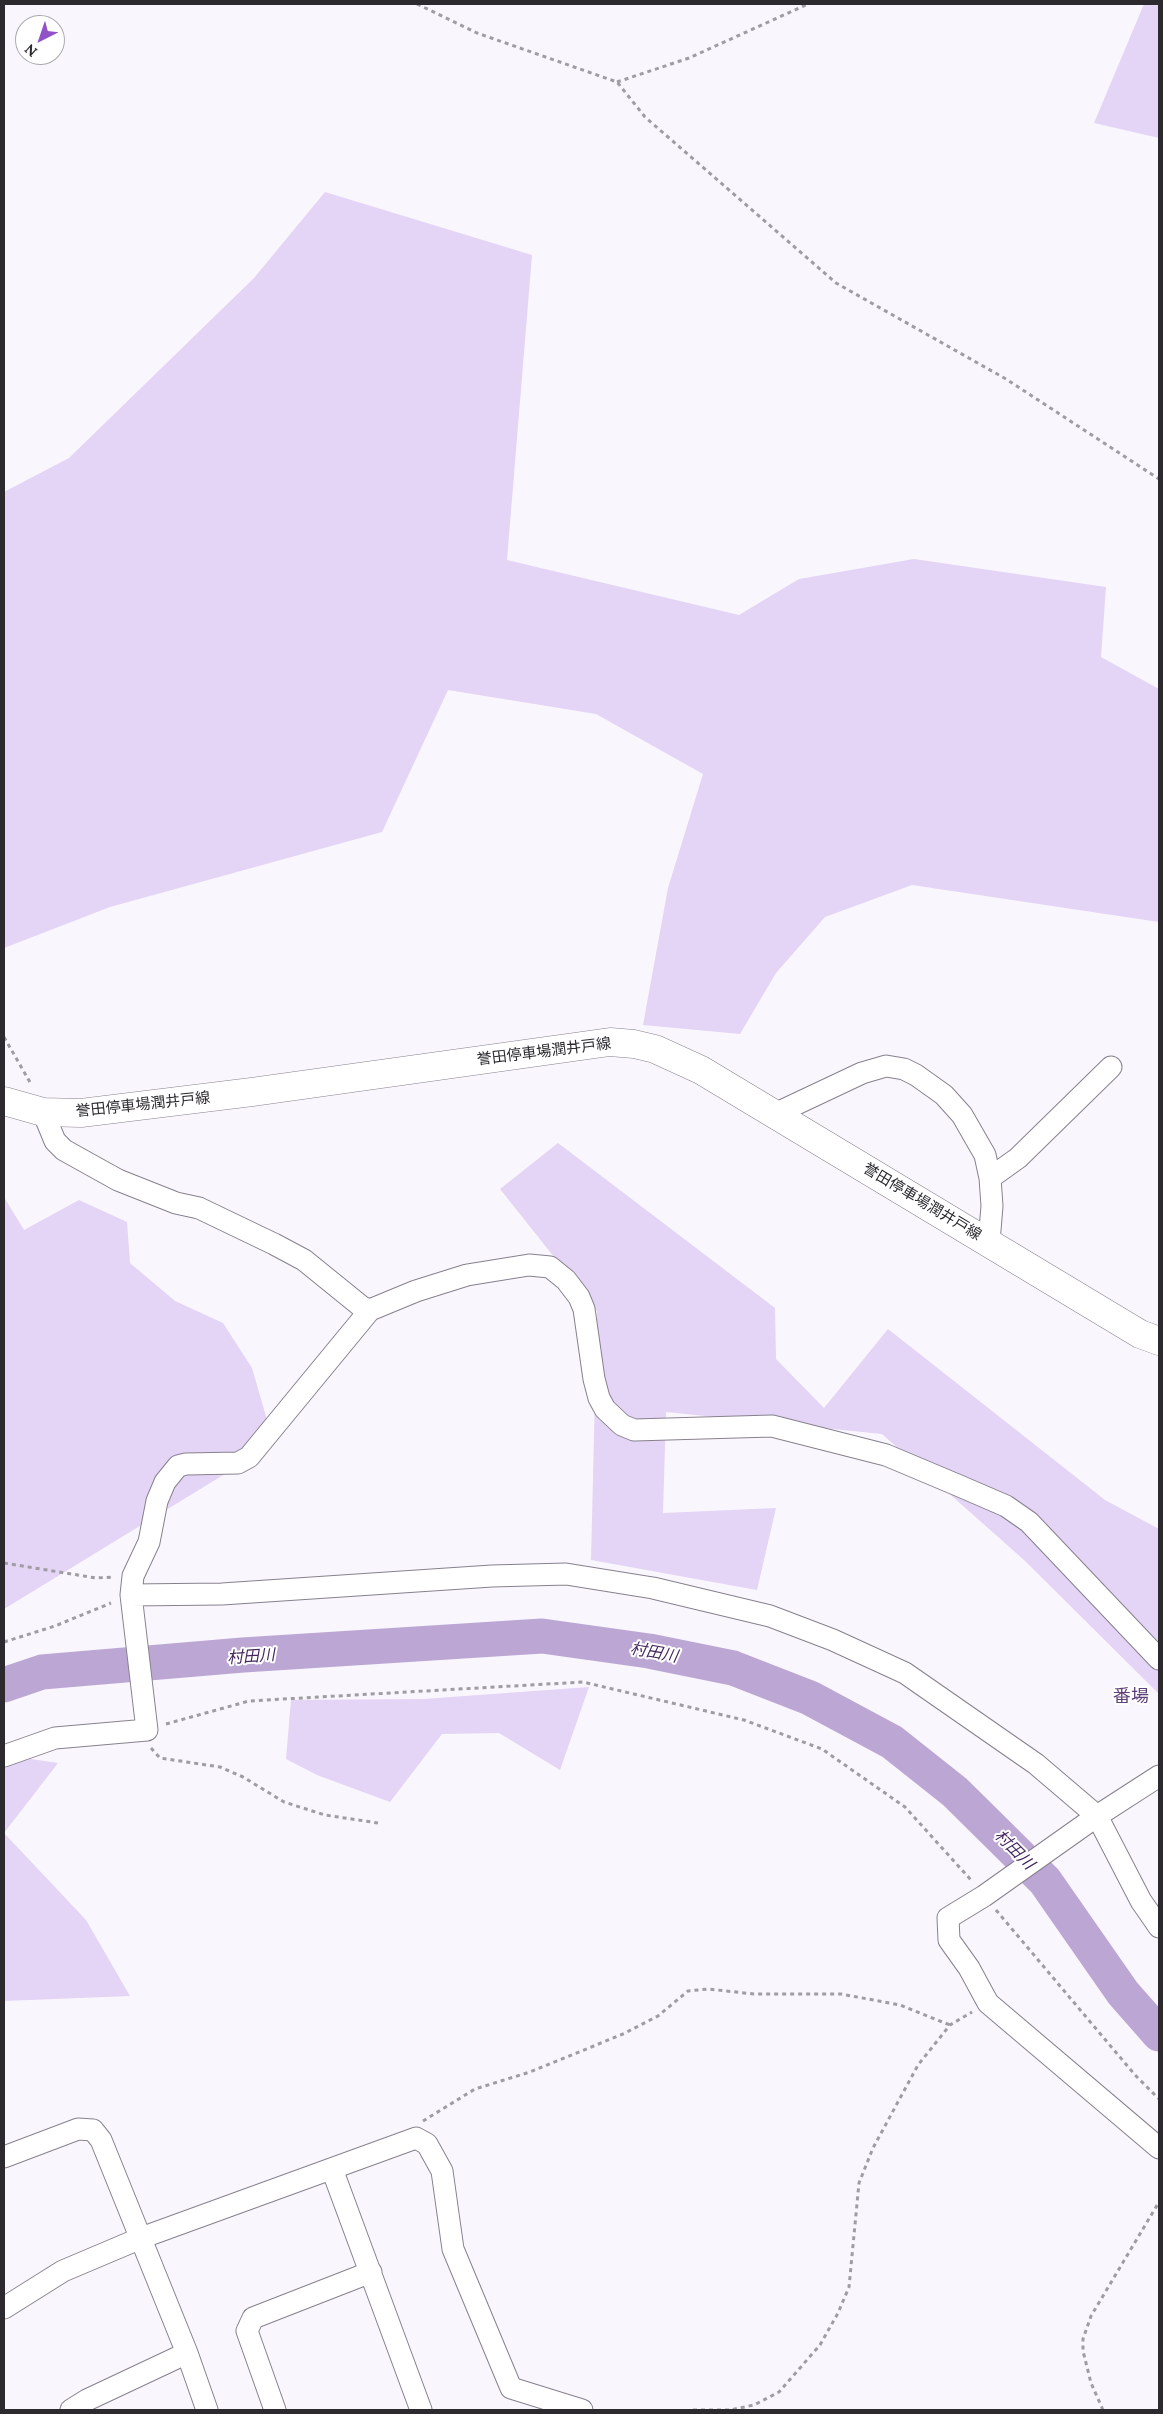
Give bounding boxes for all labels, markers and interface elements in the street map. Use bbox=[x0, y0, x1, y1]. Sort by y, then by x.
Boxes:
north arrow bbox=[15, 15, 65, 65]
text: N bbox=[21, 40, 41, 61]
street label: 誉田停車場潤井戸線 bbox=[476, 1035, 612, 1069]
street label: 誉田停車場潤井戸線 bbox=[75, 1089, 211, 1121]
street label: 誉田停車場潤井戸線 bbox=[860, 1160, 984, 1244]
water label: 村田川 bbox=[629, 1639, 679, 1667]
water label: 村田川 bbox=[226, 1646, 276, 1668]
district label: 番場 bbox=[1113, 1686, 1149, 1708]
water label: 村田川 bbox=[990, 1826, 1038, 1874]

